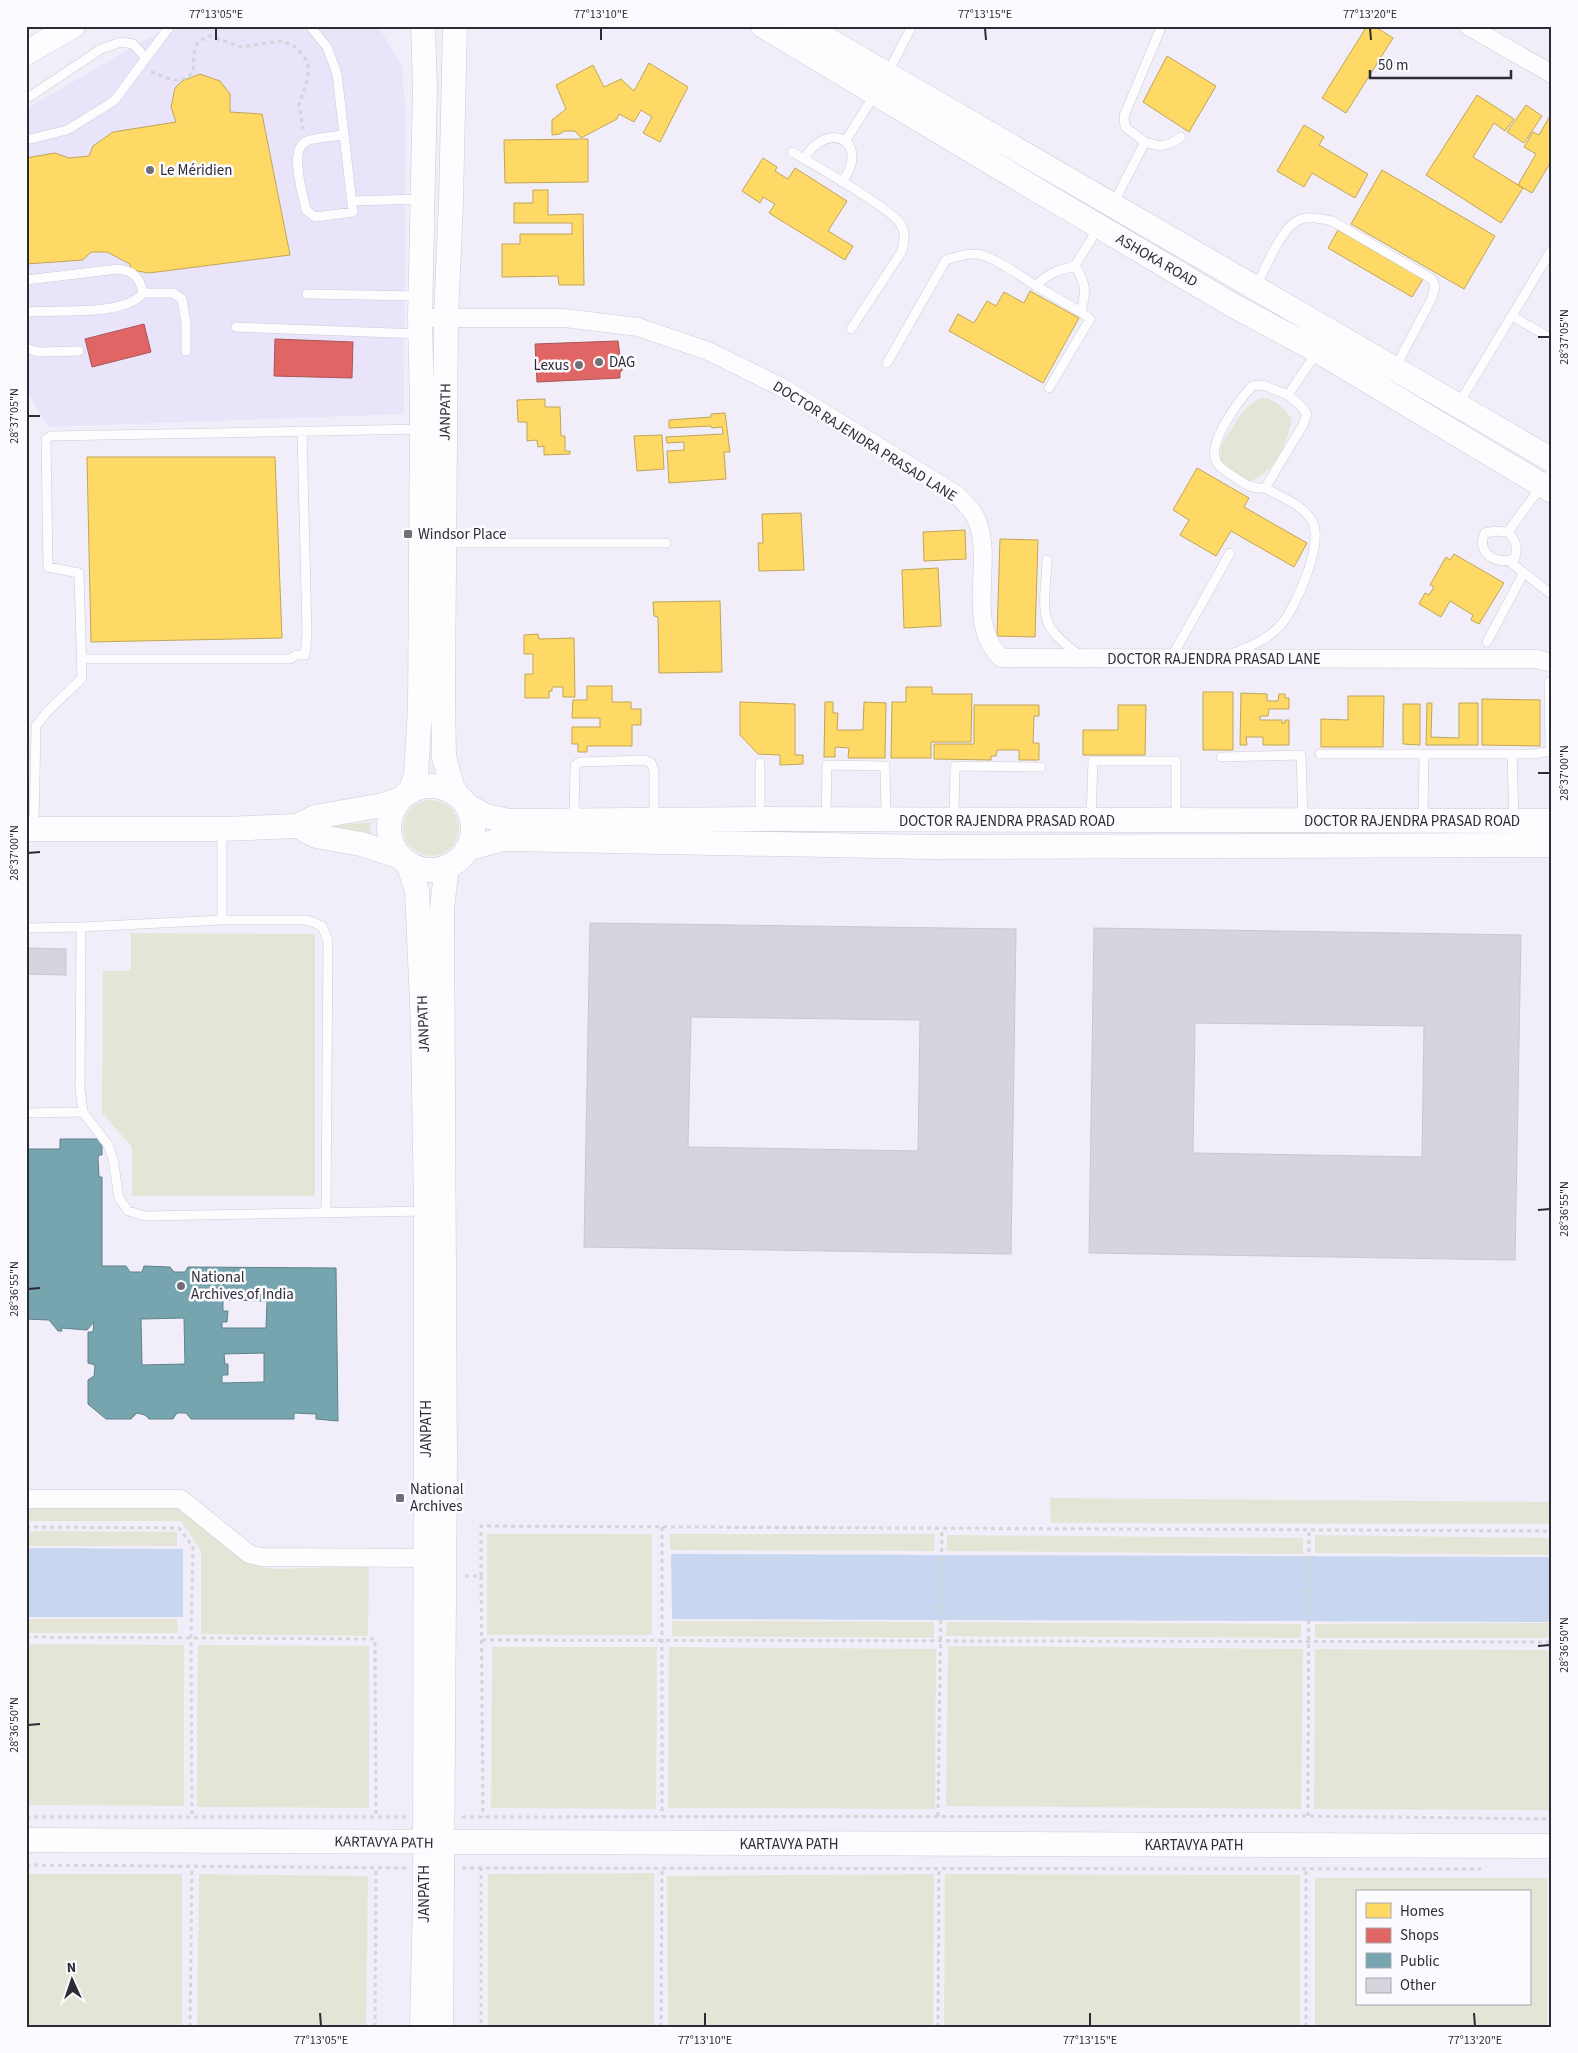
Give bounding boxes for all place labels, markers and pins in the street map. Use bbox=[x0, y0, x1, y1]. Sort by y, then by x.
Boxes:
place label: Le Méridien bbox=[160, 160, 232, 181]
marker: Le Méridien bbox=[144, 164, 156, 176]
place label: DAG bbox=[609, 352, 635, 373]
place label: Lexus bbox=[533, 355, 569, 376]
marker: DAG bbox=[593, 356, 605, 368]
marker: Lexus bbox=[573, 359, 585, 371]
place label: Windsor Place bbox=[418, 524, 506, 545]
marker: Windsor Place bbox=[402, 528, 414, 540]
place label: National Archives of India bbox=[191, 1267, 294, 1305]
marker: National Archives of India bbox=[175, 1280, 187, 1292]
place label: National Archives bbox=[410, 1479, 464, 1517]
marker: National Archives bbox=[394, 1492, 406, 1504]

